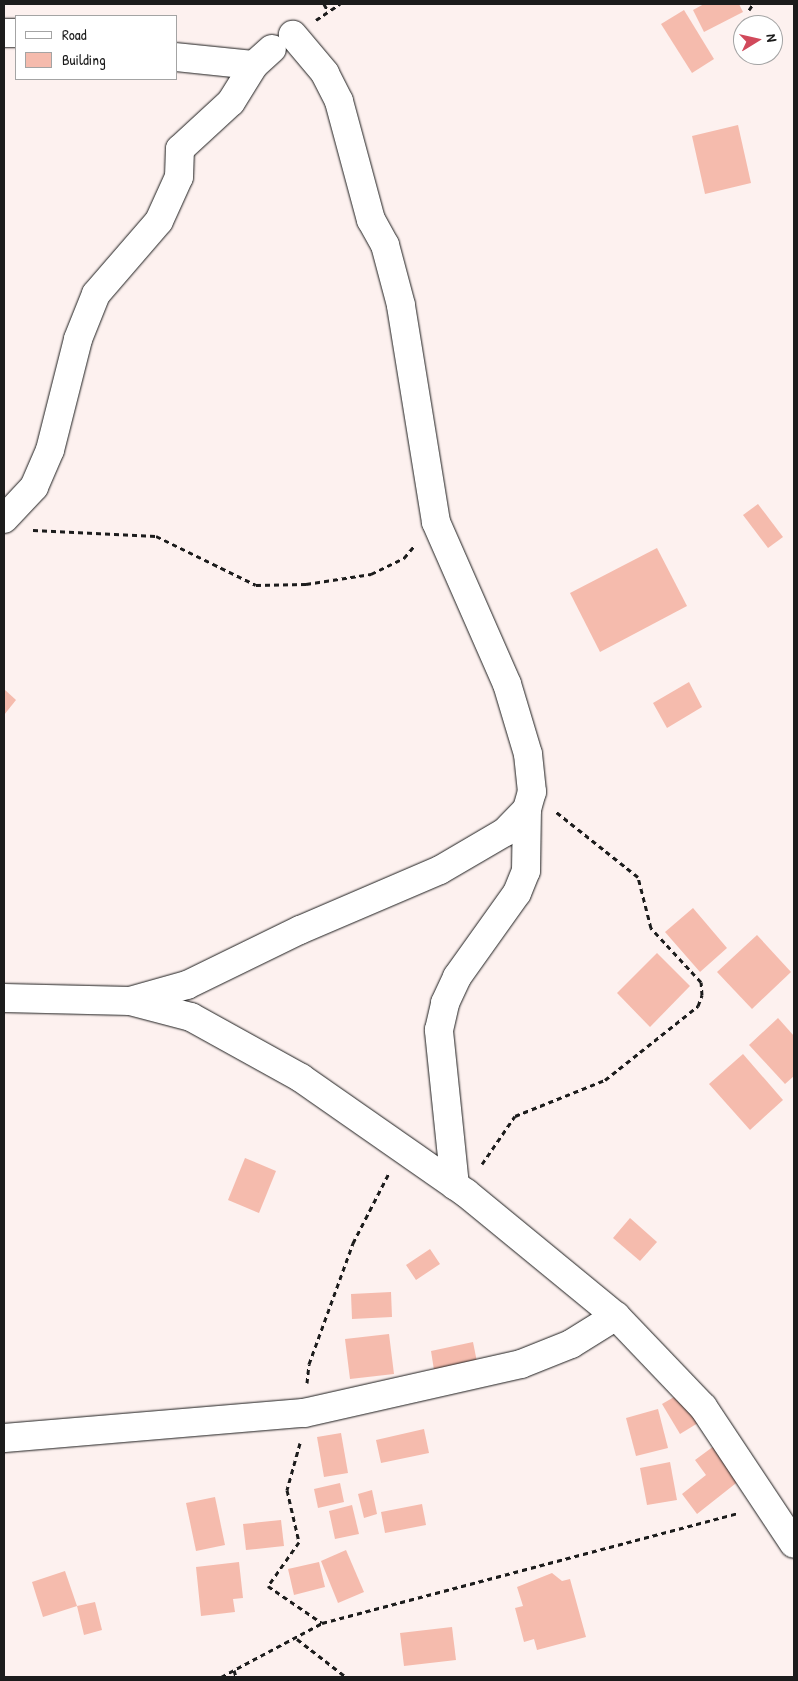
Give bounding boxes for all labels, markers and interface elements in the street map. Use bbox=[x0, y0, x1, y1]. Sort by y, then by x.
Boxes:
legend bbox=[15, 15, 178, 80]
north arrow bbox=[733, 15, 783, 65]
text: Road bbox=[62, 24, 87, 45]
text: N bbox=[762, 33, 782, 43]
text: Building bbox=[62, 49, 106, 70]

